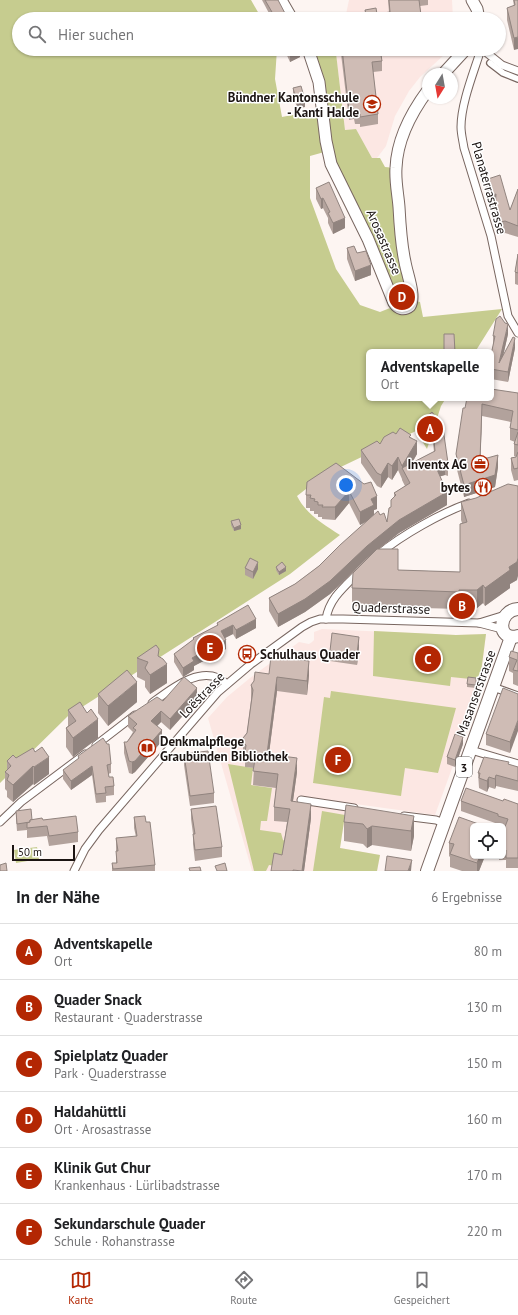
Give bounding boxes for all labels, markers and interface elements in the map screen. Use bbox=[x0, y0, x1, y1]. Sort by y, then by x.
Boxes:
search box bbox=[12, 12, 506, 56]
icon: search bbox=[26, 23, 48, 45]
text: Hier suchen bbox=[58, 25, 134, 44]
north arrow bbox=[422, 68, 458, 104]
place label: Bündner Kantonsschule - Kanti Halde bbox=[228, 89, 359, 121]
school or university icon: Bündner Kantonsschule - Kanti Halde bbox=[362, 94, 382, 114]
street label: Planaterrastrasse bbox=[468, 140, 510, 236]
street label: Arosastrasse bbox=[363, 207, 405, 277]
pin: D bbox=[389, 282, 415, 312]
popup bbox=[366, 349, 494, 401]
text: Adventskapelle bbox=[381, 357, 479, 376]
text: Ort bbox=[381, 376, 399, 393]
pin: A bbox=[417, 414, 443, 444]
office icon: Inventx AG bbox=[470, 454, 490, 474]
place label: Inventx AG bbox=[407, 456, 467, 473]
your location bbox=[336, 475, 356, 495]
restaurant icon: bytes bbox=[473, 477, 493, 497]
place label: bytes bbox=[441, 479, 471, 496]
pin: B bbox=[449, 591, 475, 621]
street label: Quaderstrasse bbox=[351, 598, 431, 618]
pin: E bbox=[197, 633, 223, 663]
bus stop icon: Schulhaus Quader bbox=[237, 644, 257, 664]
pin: C bbox=[415, 644, 441, 674]
place label: Schulhaus Quader bbox=[260, 646, 360, 663]
street label: Masanserstrasse bbox=[453, 648, 499, 738]
street label: Loëstrasse bbox=[176, 668, 228, 722]
place label: Denkmalpflege Graubünden Bibliothek bbox=[160, 733, 289, 765]
library icon: Denkmalpflege Graubünden Bibliothek bbox=[137, 738, 157, 758]
pin: F bbox=[325, 745, 351, 775]
road number: 3 bbox=[456, 757, 472, 777]
map controls bbox=[470, 823, 506, 859]
button: locate bbox=[470, 823, 506, 859]
scale bar bbox=[12, 843, 75, 862]
text: 50 m bbox=[18, 845, 42, 859]
text: In der Nähe bbox=[16, 886, 100, 908]
text: 6 Ergebnisse bbox=[431, 889, 502, 906]
text: Adventskapelle bbox=[54, 934, 153, 953]
text: A bbox=[25, 943, 33, 960]
text: 80 m bbox=[474, 943, 502, 960]
text: Ort bbox=[54, 953, 72, 970]
text: Quader Snack bbox=[54, 990, 142, 1009]
text: B bbox=[25, 999, 33, 1016]
text: 130 m bbox=[467, 999, 502, 1016]
text: Restaurant · Quaderstrasse bbox=[54, 1009, 203, 1026]
text: Spielplatz Quader bbox=[54, 1046, 168, 1065]
text: C bbox=[25, 1055, 33, 1072]
text: 150 m bbox=[467, 1055, 502, 1072]
text: Park · Quaderstrasse bbox=[54, 1065, 167, 1082]
text: Haldahüttli bbox=[54, 1102, 126, 1121]
text: D bbox=[25, 1111, 33, 1128]
text: 160 m bbox=[467, 1111, 502, 1128]
text: Ort · Arosastrasse bbox=[54, 1121, 151, 1138]
text: Klinik Gut Chur bbox=[54, 1158, 150, 1177]
text: E bbox=[26, 1167, 32, 1184]
text: 170 m bbox=[467, 1167, 502, 1184]
text: Krankenhaus · Lürlibadstrasse bbox=[54, 1177, 220, 1194]
text: Sekundarschule Quader bbox=[54, 1214, 205, 1233]
text: F bbox=[26, 1223, 32, 1240]
text: 220 m bbox=[467, 1223, 502, 1240]
text: Schule · Rohanstrasse bbox=[54, 1233, 175, 1250]
tab: Karte bbox=[68, 1269, 93, 1307]
tab: Route bbox=[230, 1269, 257, 1307]
tab: Gespeichert bbox=[394, 1269, 450, 1307]

